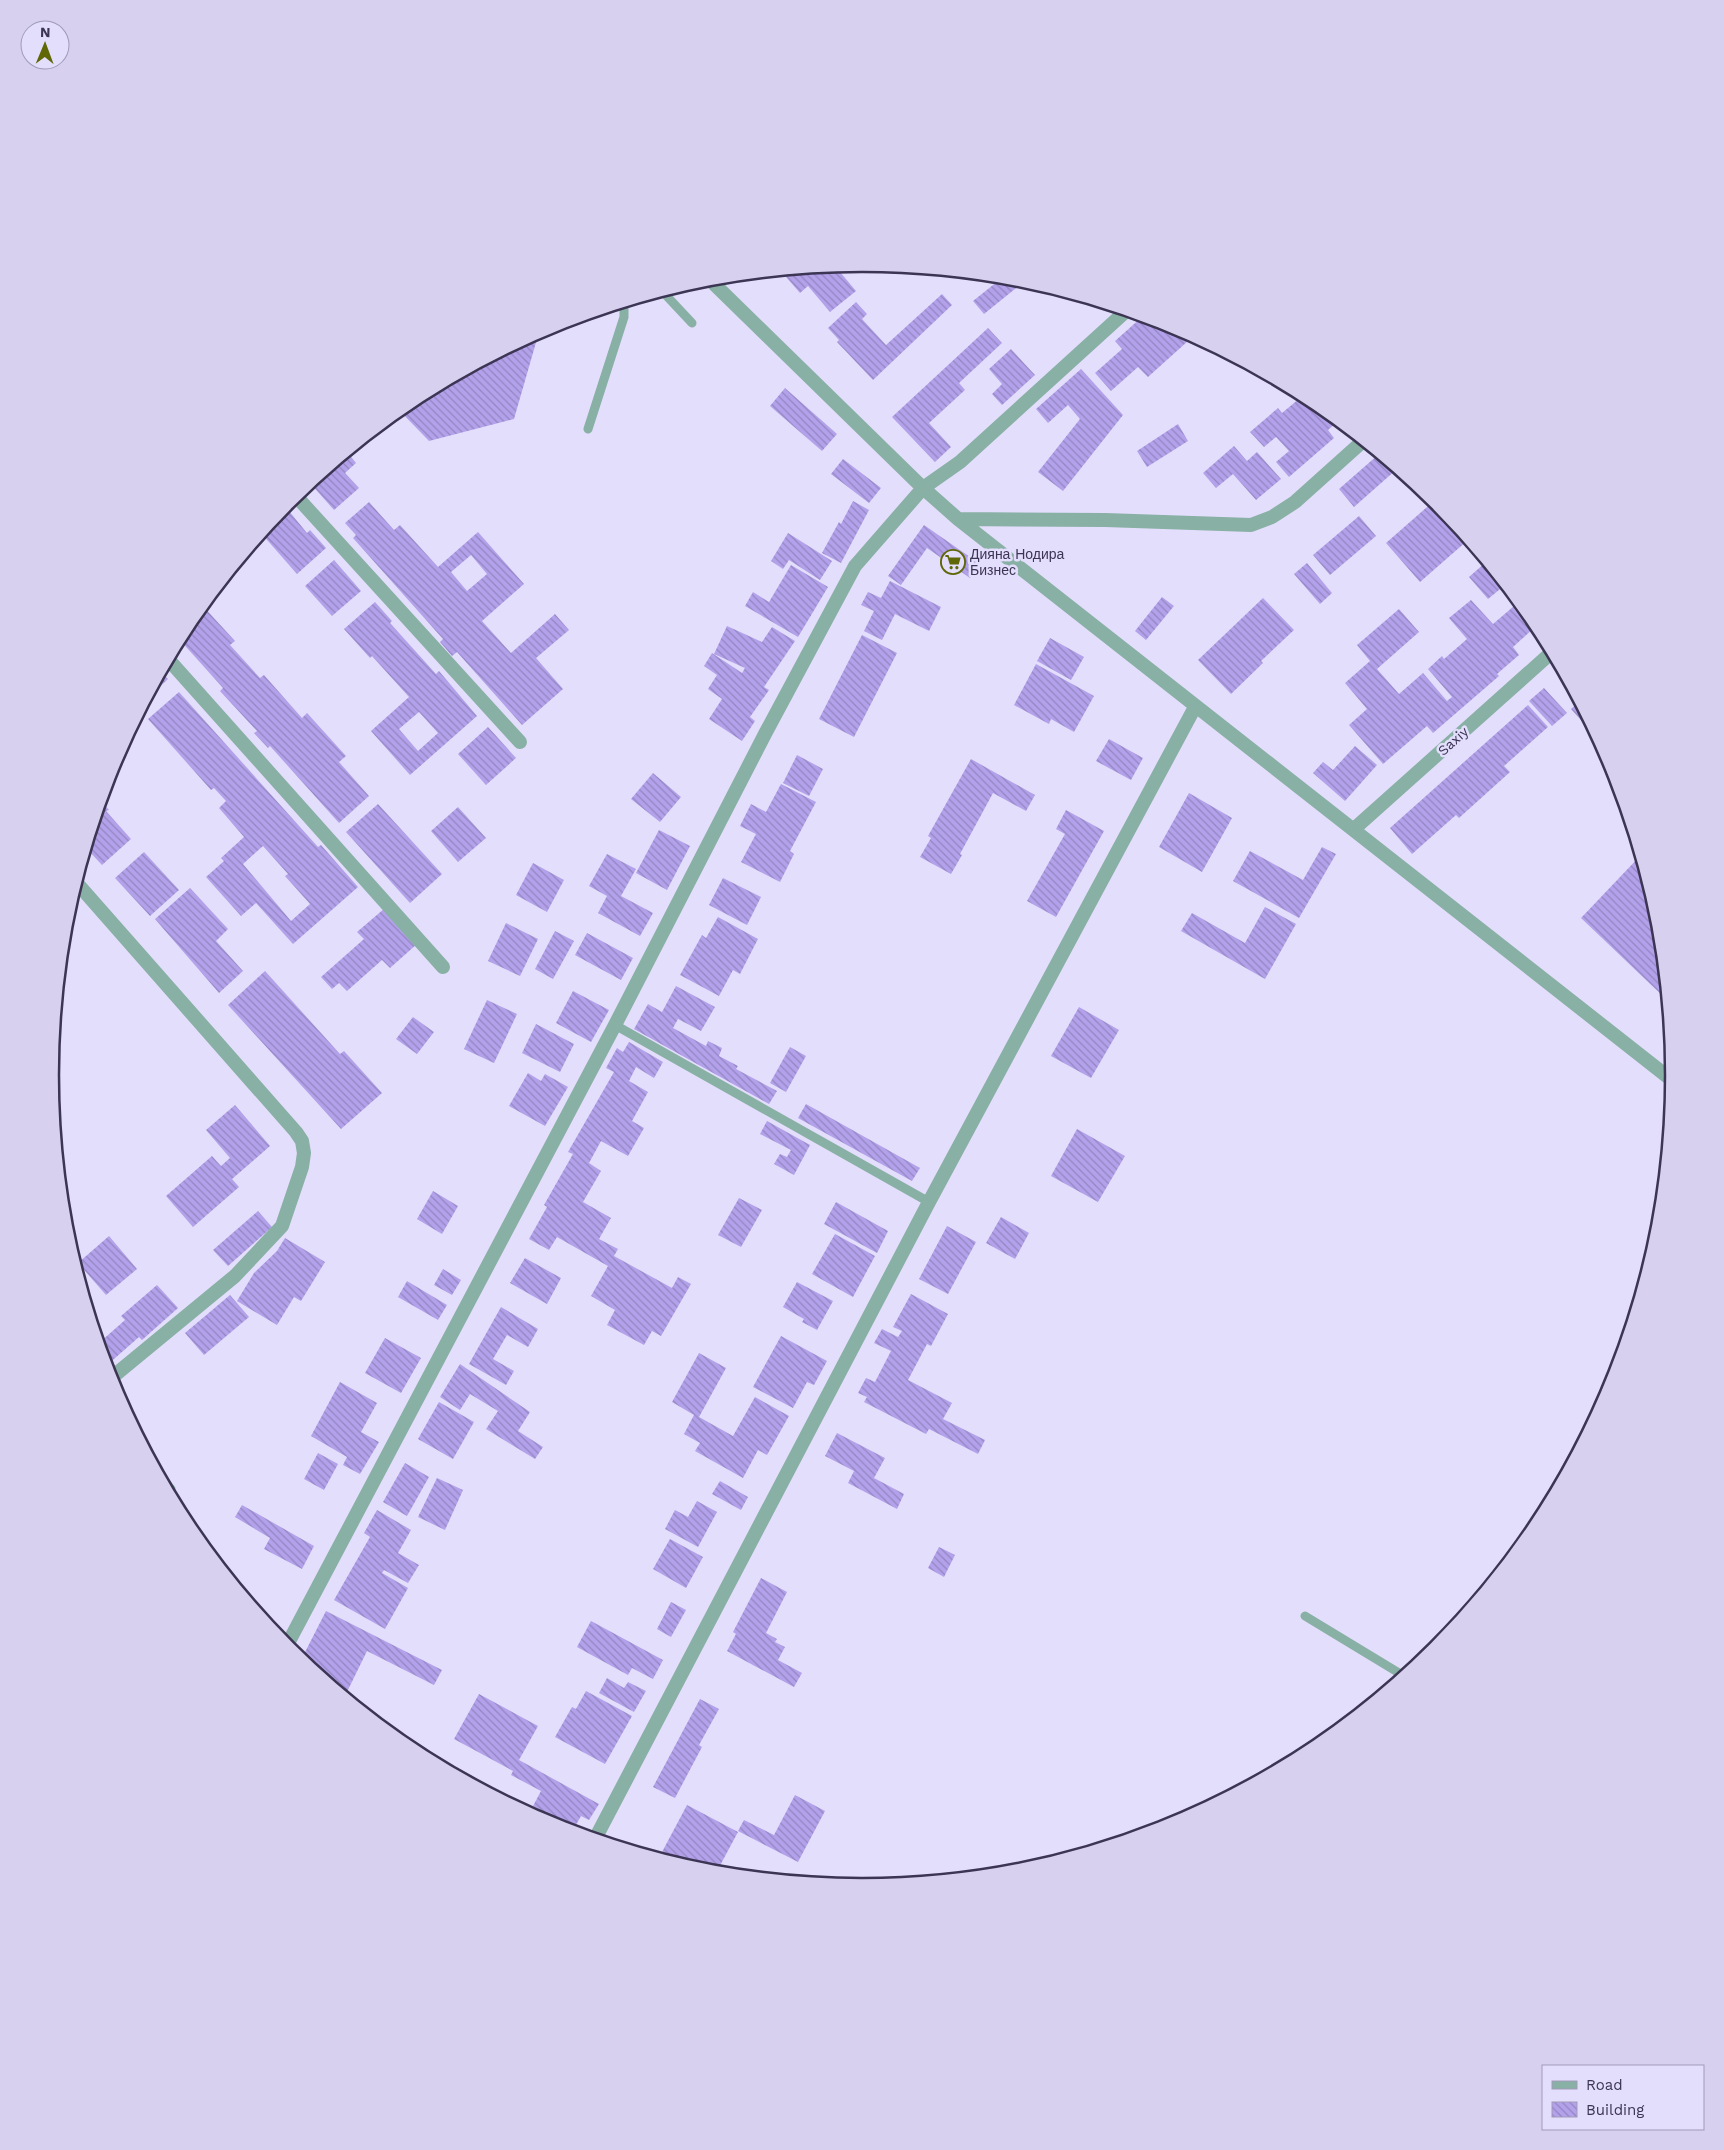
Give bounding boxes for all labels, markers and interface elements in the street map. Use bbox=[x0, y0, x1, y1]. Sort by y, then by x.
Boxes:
north arrow bbox=[20, 20, 70, 70]
text: N bbox=[40, 24, 51, 40]
place label: Дияна Нодира Бизнес bbox=[970, 546, 1065, 578]
supermarket icon: Дияна Нодира Бизнес bbox=[940, 549, 966, 575]
street label: Saxiy bbox=[1435, 723, 1472, 759]
legend bbox=[1542, 2065, 1704, 2130]
text: Road bbox=[1586, 2076, 1623, 2094]
text: Building bbox=[1586, 2101, 1644, 2119]

